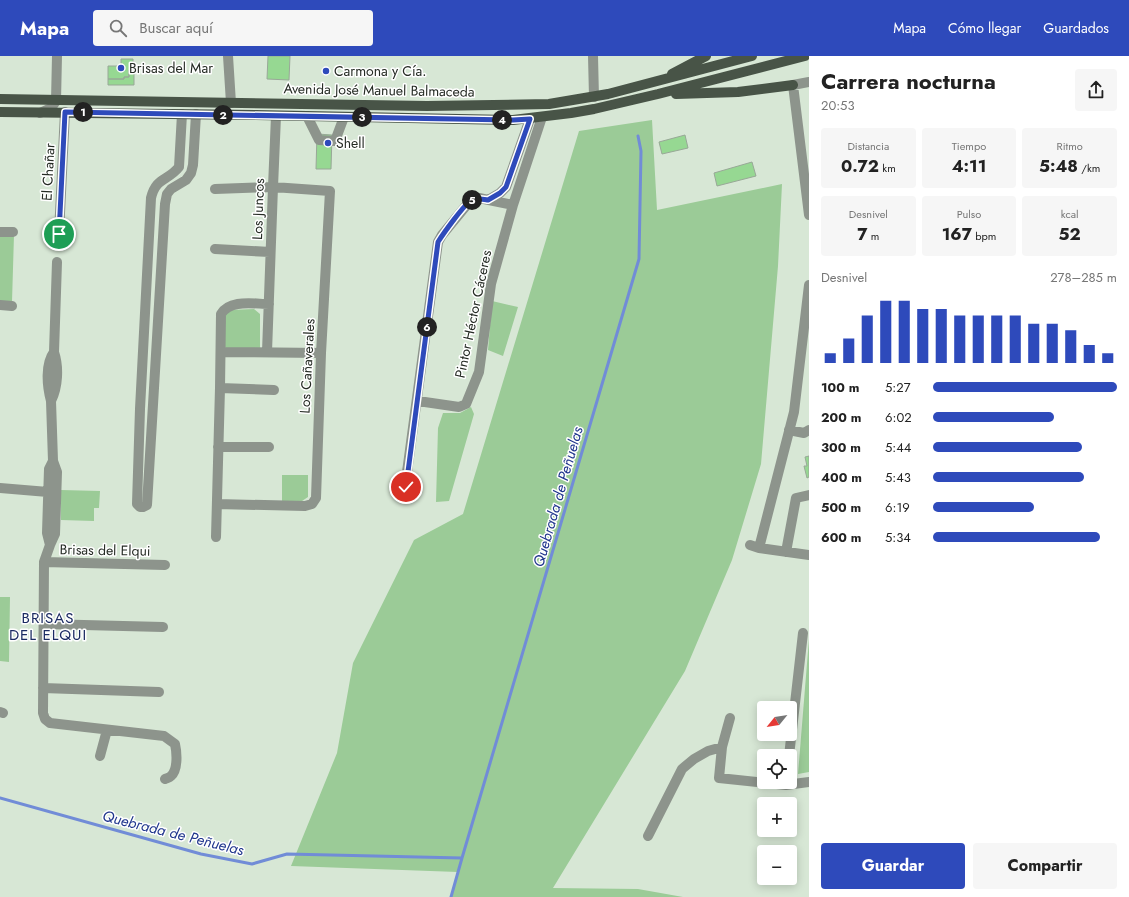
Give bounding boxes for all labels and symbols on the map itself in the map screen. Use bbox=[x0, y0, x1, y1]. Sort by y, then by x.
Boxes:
place label: Brisas del Mar bbox=[129, 58, 213, 78]
place label: Carmona y Cía. bbox=[334, 61, 427, 81]
marker: Brisas del Mar bbox=[116, 63, 126, 73]
marker: Carmona y Cía. bbox=[321, 66, 331, 76]
street label: Avenida José Manuel Balmaceda bbox=[283, 78, 475, 102]
pin: 1 bbox=[73, 102, 93, 122]
pin: 2 bbox=[213, 105, 233, 125]
pin: 3 bbox=[352, 107, 372, 127]
pin: 4 bbox=[492, 110, 512, 130]
place label: Shell bbox=[336, 133, 365, 153]
marker: Shell bbox=[323, 138, 333, 148]
street label: El Chañar bbox=[37, 142, 60, 201]
street label: Los Juncos bbox=[247, 177, 269, 240]
pin: 5 bbox=[462, 190, 482, 210]
pin bbox=[42, 217, 76, 251]
street label: Pintor Héctor Cáceres bbox=[450, 248, 496, 380]
pin: 6 bbox=[417, 317, 437, 337]
street label: Los Cañaverales bbox=[295, 318, 319, 414]
water label: Quebrada de Peñuelas bbox=[527, 424, 589, 570]
pin bbox=[389, 470, 423, 504]
street label: Brisas del Elqui bbox=[59, 539, 151, 561]
district label: BRISAS DEL ELQUI bbox=[9, 607, 87, 646]
north arrow bbox=[757, 701, 797, 741]
water label: Quebrada de Peñuelas bbox=[100, 805, 246, 861]

